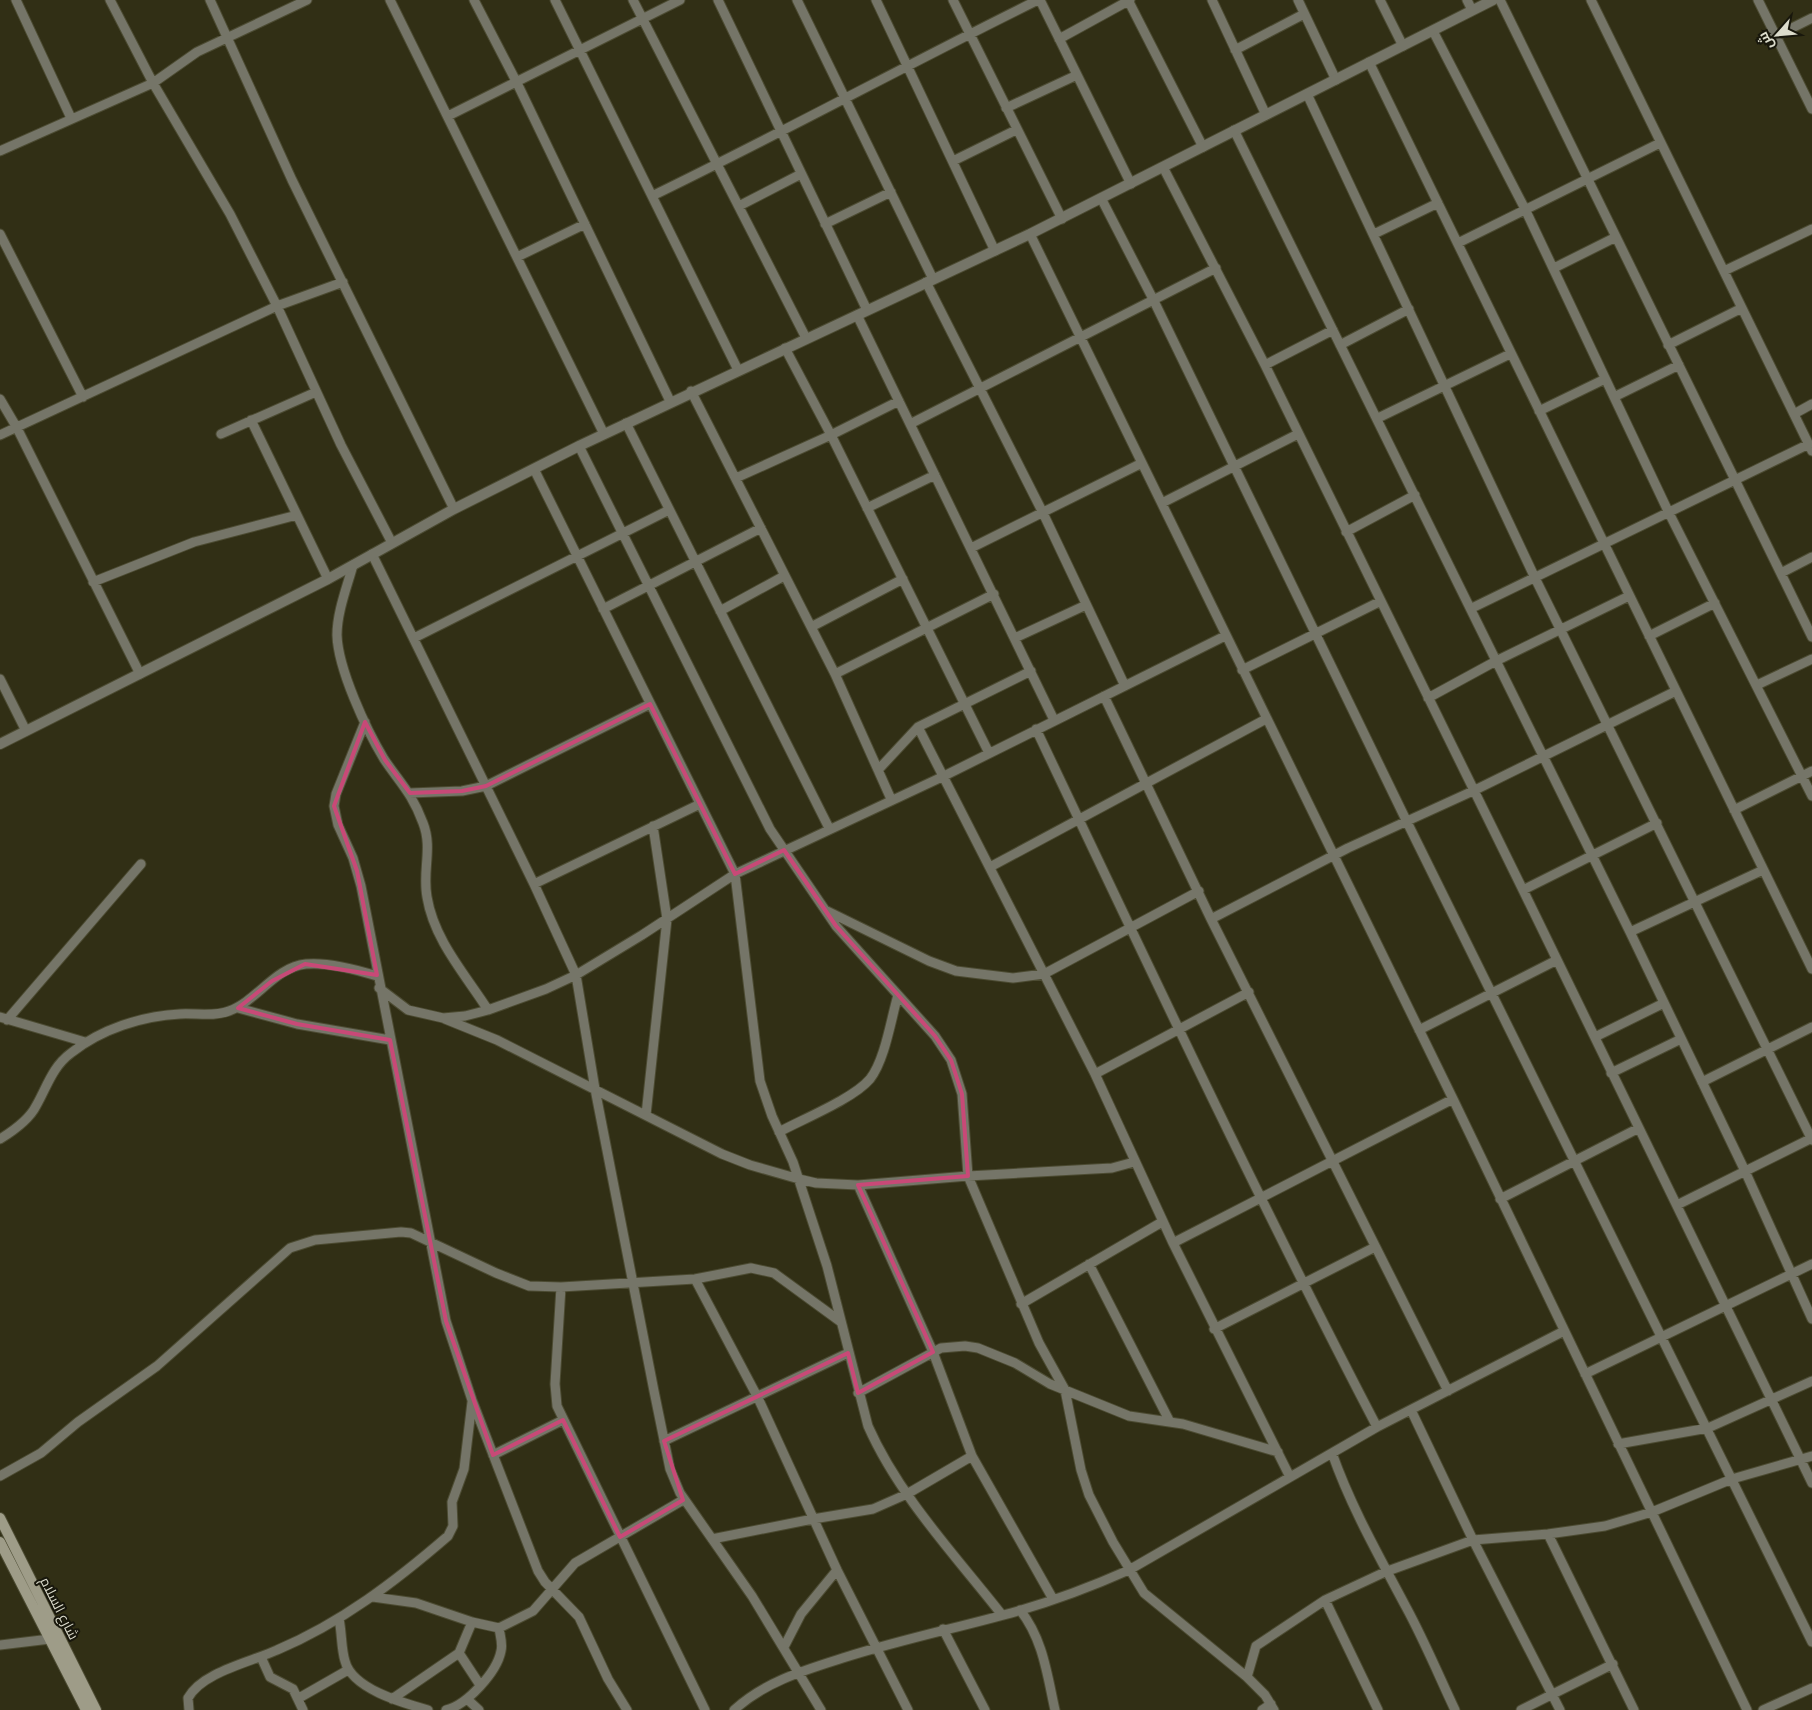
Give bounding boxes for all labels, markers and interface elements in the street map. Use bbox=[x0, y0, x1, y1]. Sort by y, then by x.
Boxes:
north arrow bbox=[1752, 10, 1802, 60]
text: ش bbox=[1752, 28, 1778, 54]
street label: شارع السلام bbox=[35, 1573, 85, 1643]

